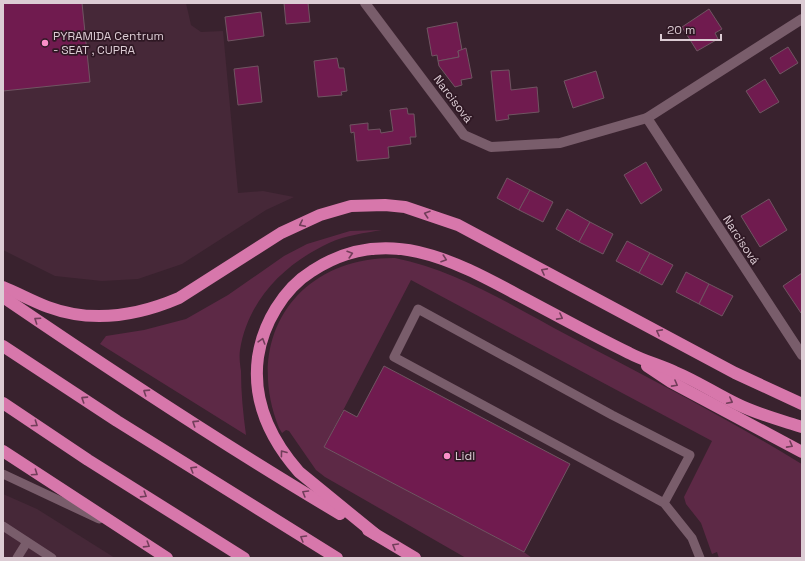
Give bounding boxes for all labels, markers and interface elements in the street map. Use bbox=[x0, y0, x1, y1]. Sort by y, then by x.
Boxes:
scale bar bbox=[661, 16, 721, 42]
text: 20 m bbox=[667, 22, 695, 38]
place label: PYRAMIDA Centrum - SEAT , CUPRA bbox=[53, 28, 164, 58]
marker: PYRAMIDA Centrum - SEAT , CUPRA bbox=[40, 38, 50, 48]
street label: Narcisová bbox=[430, 72, 476, 126]
one-way arrow bbox=[424, 210, 431, 219]
street label: Narcisová bbox=[719, 212, 763, 268]
one-way arrow bbox=[298, 219, 306, 227]
one-way arrow bbox=[346, 250, 353, 259]
one-way arrow bbox=[441, 254, 448, 262]
one-way arrow bbox=[541, 268, 548, 275]
one-way arrow bbox=[556, 312, 564, 320]
one-way arrow bbox=[34, 318, 41, 325]
one-way arrow bbox=[656, 329, 663, 337]
one-way arrow bbox=[257, 338, 266, 345]
one-way arrow bbox=[671, 380, 678, 387]
one-way arrow bbox=[143, 389, 150, 397]
one-way arrow bbox=[81, 396, 88, 404]
one-way arrow bbox=[726, 396, 733, 403]
one-way arrow bbox=[31, 419, 38, 427]
one-way arrow bbox=[192, 420, 199, 428]
one-way arrow bbox=[786, 440, 793, 448]
place label: Lidl bbox=[455, 448, 475, 464]
one-way arrow bbox=[281, 450, 288, 457]
marker: Lidl bbox=[442, 451, 452, 461]
one-way arrow bbox=[190, 466, 197, 474]
one-way arrow bbox=[31, 468, 38, 475]
one-way arrow bbox=[302, 490, 309, 497]
one-way arrow bbox=[140, 491, 147, 498]
one-way arrow bbox=[300, 535, 307, 543]
one-way arrow bbox=[143, 540, 150, 548]
one-way arrow bbox=[392, 543, 399, 551]

